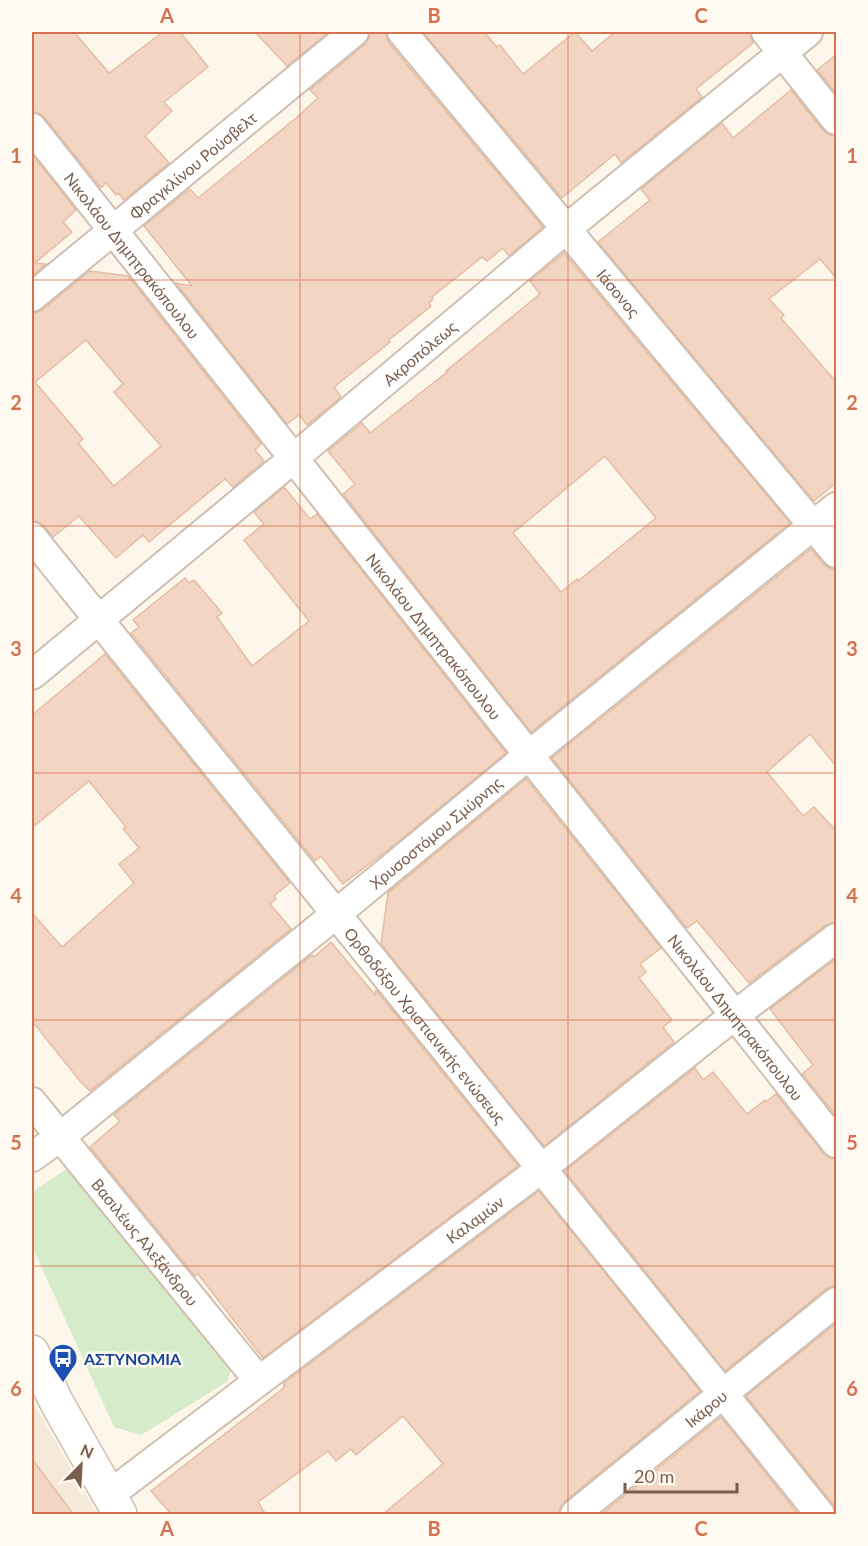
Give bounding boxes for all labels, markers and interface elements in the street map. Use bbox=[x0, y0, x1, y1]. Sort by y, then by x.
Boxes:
text: A bbox=[159, 3, 174, 27]
text: B bbox=[427, 3, 441, 27]
text: C bbox=[694, 3, 708, 27]
street label: Φραγκλίνου Ρούσβελτ bbox=[125, 107, 261, 223]
text: 1 bbox=[10, 143, 22, 167]
text: 1 bbox=[846, 143, 858, 167]
street label: Νικολάου Δημητρακόπουλου bbox=[61, 168, 204, 342]
street label: Ιάσονος bbox=[594, 265, 645, 321]
street label: Ακροπόλεως bbox=[379, 316, 461, 389]
text: 2 bbox=[10, 390, 22, 414]
text: 2 bbox=[846, 390, 858, 414]
street label: Νικολάου Δημητρακόπουλου bbox=[363, 549, 506, 723]
text: 3 bbox=[10, 636, 22, 660]
text: 3 bbox=[846, 636, 858, 660]
street label: Χρυσοστόμου Σμύρνης bbox=[365, 772, 506, 892]
text: 4 bbox=[10, 883, 22, 907]
text: 4 bbox=[846, 883, 858, 907]
street label: Ορθοδόξου Χριστιανικής ενώσεως bbox=[341, 923, 511, 1127]
street label: Νικολάου Δημητρακόπουλου bbox=[664, 930, 808, 1104]
text: 5 bbox=[10, 1130, 22, 1154]
text: 5 bbox=[846, 1130, 858, 1154]
street label: Βασιλέως Αλεξάνδρου bbox=[88, 1174, 203, 1309]
street label: Καλαμών bbox=[442, 1191, 507, 1247]
bus stop icon: ΑΣΤΥΝΟΜΙΑ bbox=[47, 1342, 79, 1384]
place label: ΑΣΤΥΝΟΜΙΑ bbox=[83, 1349, 182, 1368]
text: 6 bbox=[10, 1376, 22, 1400]
text: 6 bbox=[846, 1376, 858, 1400]
street label: Ικάρου bbox=[681, 1385, 730, 1431]
north arrow bbox=[51, 1435, 111, 1495]
text: N bbox=[78, 1440, 97, 1462]
scale bar bbox=[625, 1456, 738, 1494]
text: 20 m bbox=[634, 1465, 674, 1487]
text: A bbox=[159, 1516, 174, 1540]
text: B bbox=[427, 1516, 441, 1540]
text: C bbox=[694, 1516, 708, 1540]

